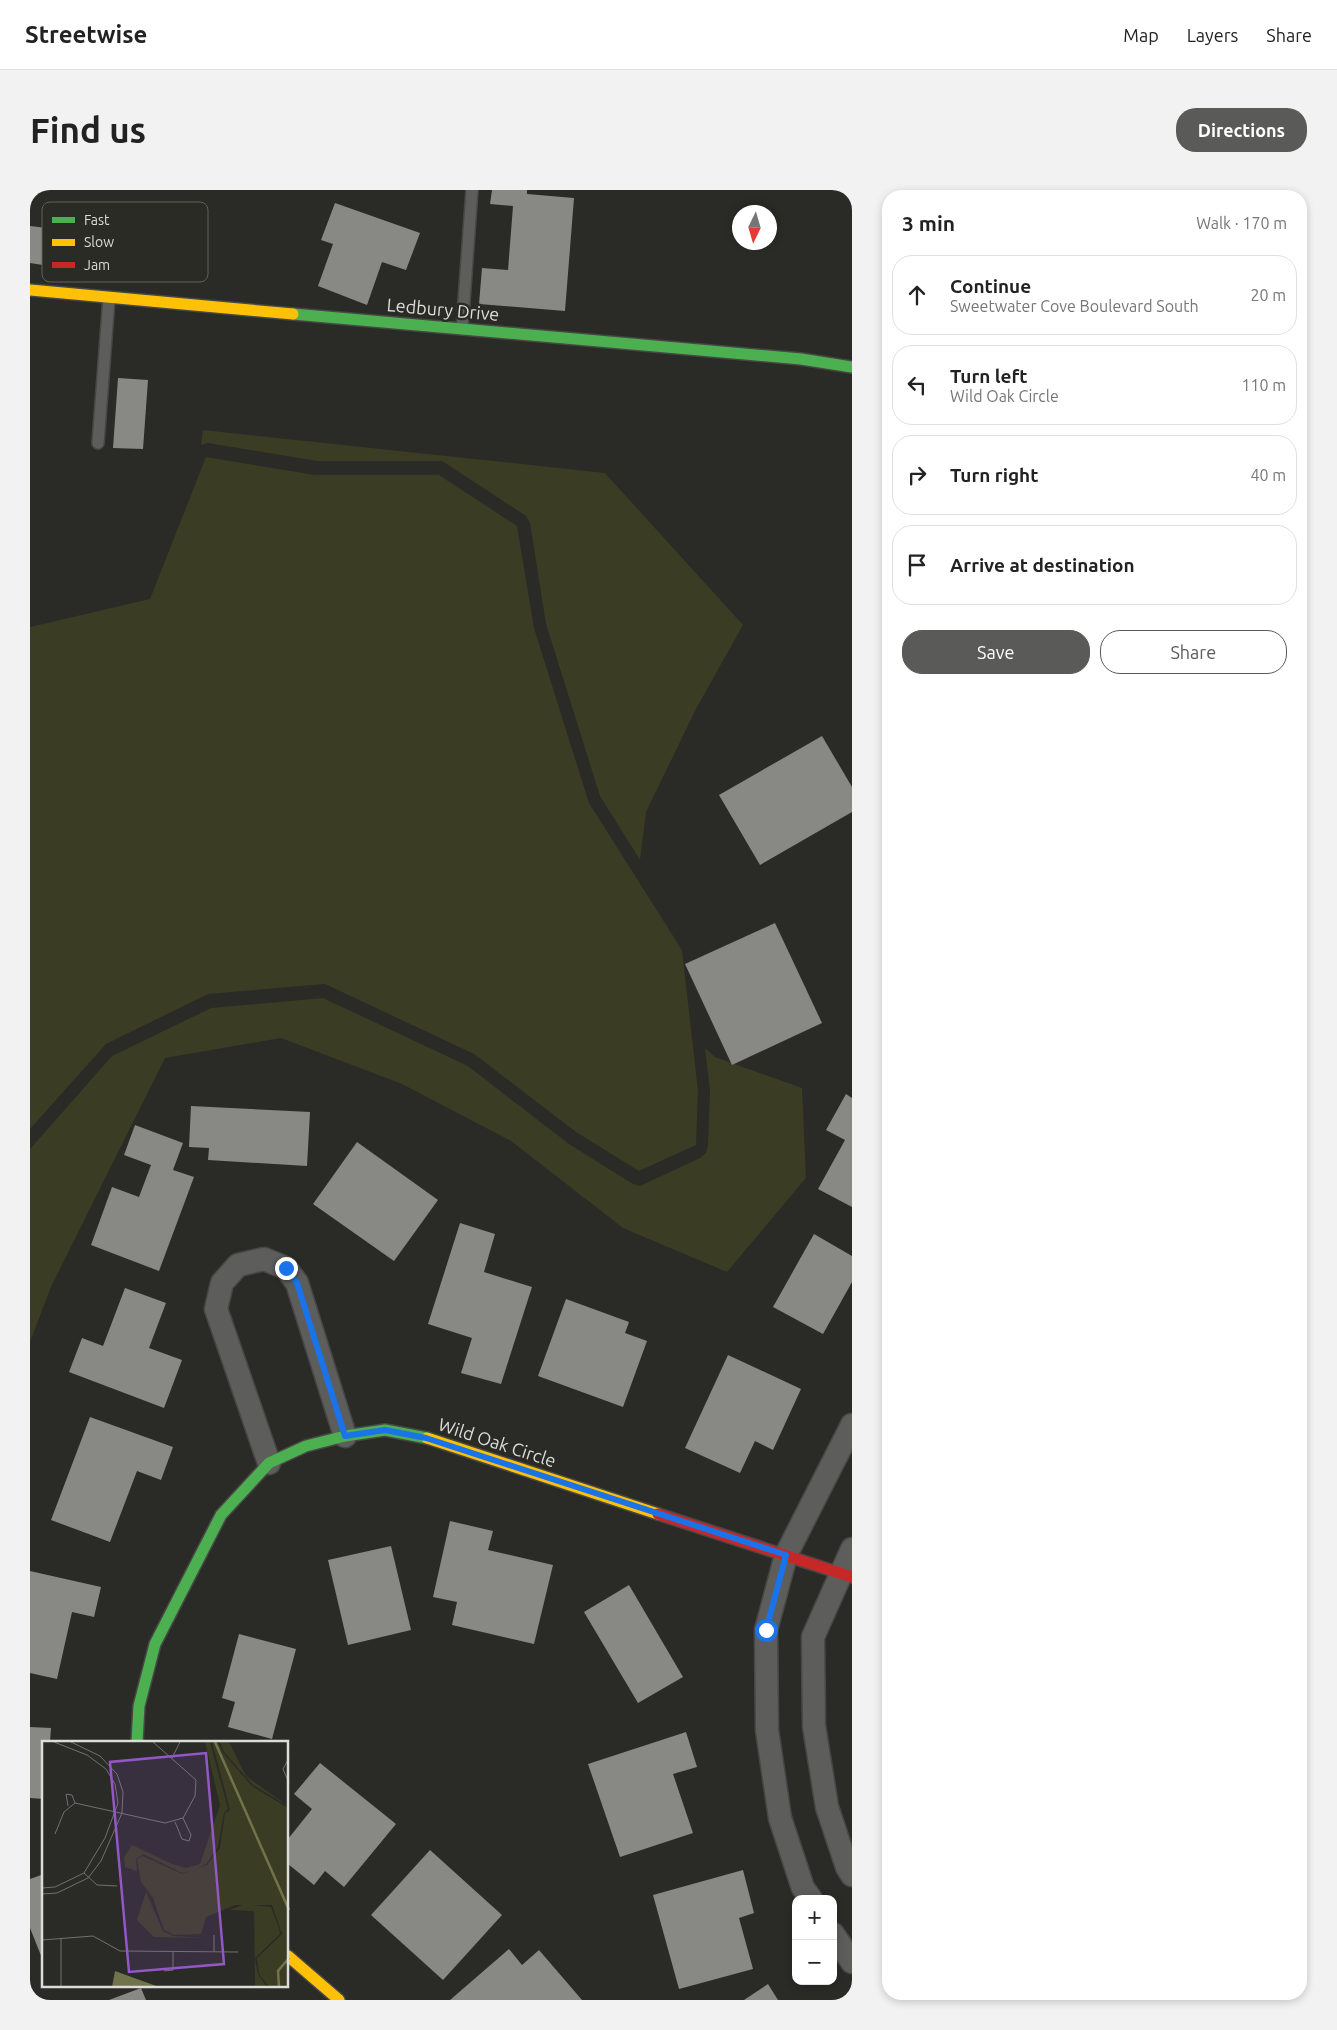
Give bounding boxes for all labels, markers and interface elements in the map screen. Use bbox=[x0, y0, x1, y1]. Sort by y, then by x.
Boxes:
text: Streetwise bbox=[25, 21, 147, 48]
text: Map bbox=[1123, 25, 1159, 45]
text: Layers bbox=[1187, 25, 1238, 45]
text: Share bbox=[1266, 25, 1312, 45]
button: Directions bbox=[1176, 108, 1307, 152]
text: Find us bbox=[30, 110, 146, 150]
legend bbox=[42, 202, 208, 282]
north arrow bbox=[732, 205, 777, 250]
text: 3 min bbox=[902, 211, 955, 235]
text: Fast bbox=[84, 212, 110, 228]
text: Walk · 170 m bbox=[1196, 214, 1287, 232]
text: Slow bbox=[84, 234, 114, 250]
text: Jam bbox=[84, 257, 110, 273]
text: Continue bbox=[950, 275, 1031, 297]
icon: ahead bbox=[903, 281, 931, 309]
text: 20 m bbox=[1250, 286, 1286, 304]
street label: Ledbury Drive bbox=[386, 294, 500, 324]
text: Sweetwater Cove Boulevard South bbox=[950, 297, 1199, 315]
text: Turn left bbox=[950, 365, 1028, 387]
icon: left bbox=[903, 371, 931, 399]
text: 110 m bbox=[1241, 376, 1286, 394]
text: Wild Oak Circle bbox=[950, 387, 1059, 405]
icon: right bbox=[903, 461, 931, 489]
text: Turn right bbox=[950, 464, 1038, 486]
text: 40 m bbox=[1250, 466, 1286, 484]
icon: arrive bbox=[903, 551, 931, 579]
text: Arrive at destination bbox=[950, 554, 1135, 576]
button: Save bbox=[902, 630, 1090, 674]
button: Share bbox=[1100, 630, 1287, 674]
route end bbox=[275, 1257, 298, 1280]
street label: Wild Oak Circle bbox=[436, 1414, 559, 1470]
route start bbox=[755, 1619, 778, 1642]
inset map bbox=[42, 1741, 289, 1988]
map controls bbox=[792, 1895, 837, 1985]
button: + bbox=[792, 1895, 837, 1940]
button: − bbox=[792, 1940, 837, 1985]

